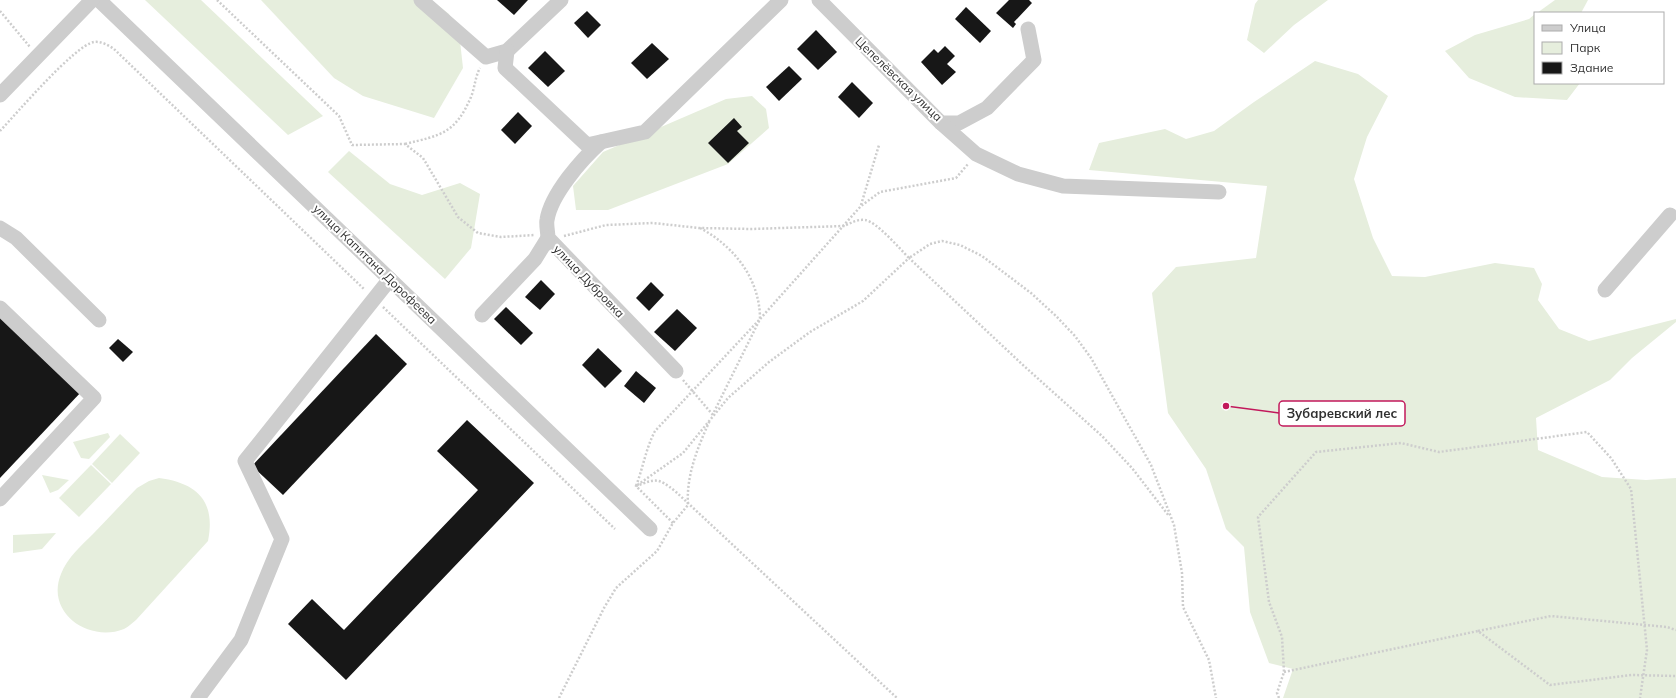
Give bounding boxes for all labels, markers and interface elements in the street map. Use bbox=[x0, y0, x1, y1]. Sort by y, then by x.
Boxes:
legend bbox=[1534, 12, 1664, 84]
text: Улица bbox=[1569, 20, 1606, 35]
street label: Цепелёвская улица bbox=[852, 34, 946, 124]
text: Парк bbox=[1570, 40, 1601, 55]
text: Здание bbox=[1570, 60, 1614, 75]
street label: улица Капитана Дорофеева bbox=[310, 201, 440, 327]
street label: улица Дубровка bbox=[550, 241, 628, 321]
callout: Зубаревский лес bbox=[1279, 401, 1405, 426]
text: Зубаревский лес bbox=[1287, 405, 1397, 422]

